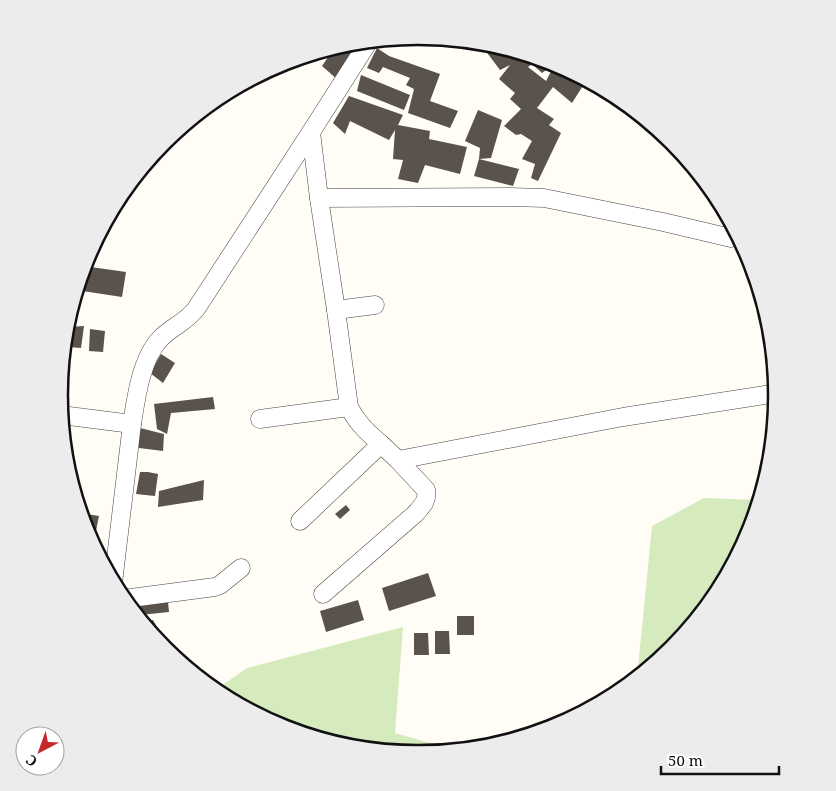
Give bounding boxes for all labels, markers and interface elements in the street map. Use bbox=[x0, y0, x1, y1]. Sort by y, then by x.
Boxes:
north arrow bbox=[15, 726, 65, 776]
scale bar bbox=[661, 744, 778, 776]
text: 50 m bbox=[668, 750, 703, 770]
text: С bbox=[21, 751, 41, 771]

